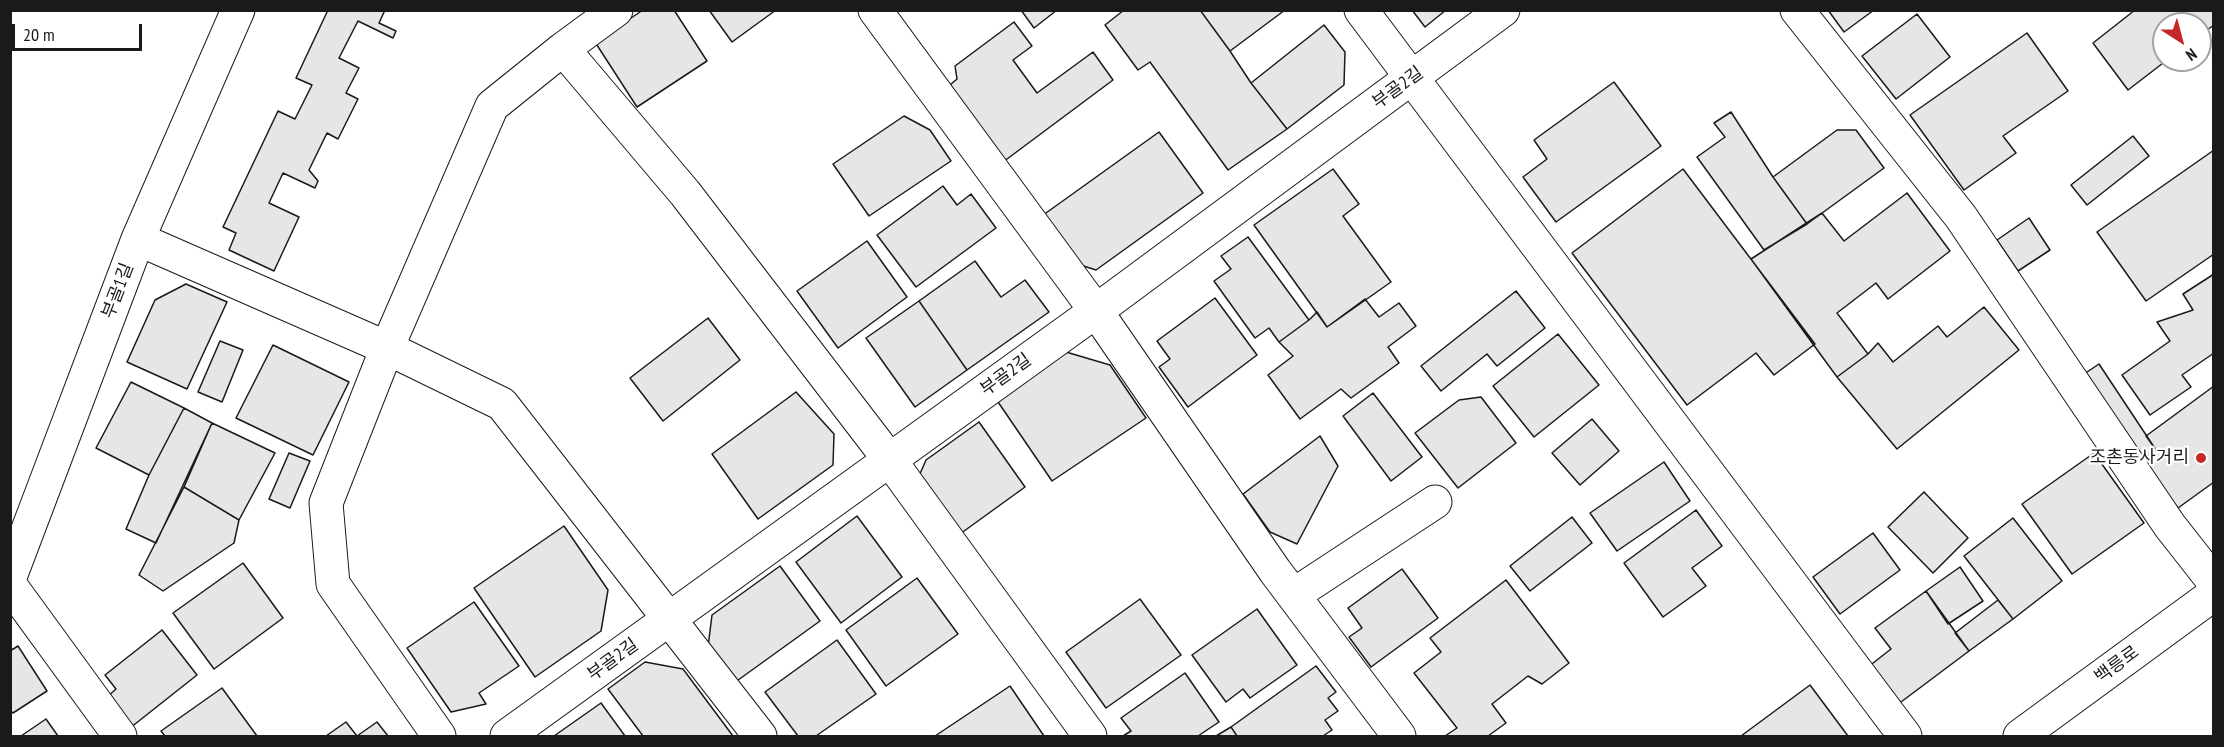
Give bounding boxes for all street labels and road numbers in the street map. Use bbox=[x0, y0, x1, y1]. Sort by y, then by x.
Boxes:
street label: 부골2길 bbox=[1368, 62, 1428, 114]
street label: 부골1길 bbox=[98, 260, 138, 322]
street label: 부골2길 bbox=[976, 349, 1036, 401]
street label: 부골2길 bbox=[583, 634, 643, 686]
street label: 백릉로 bbox=[2091, 642, 2143, 688]

